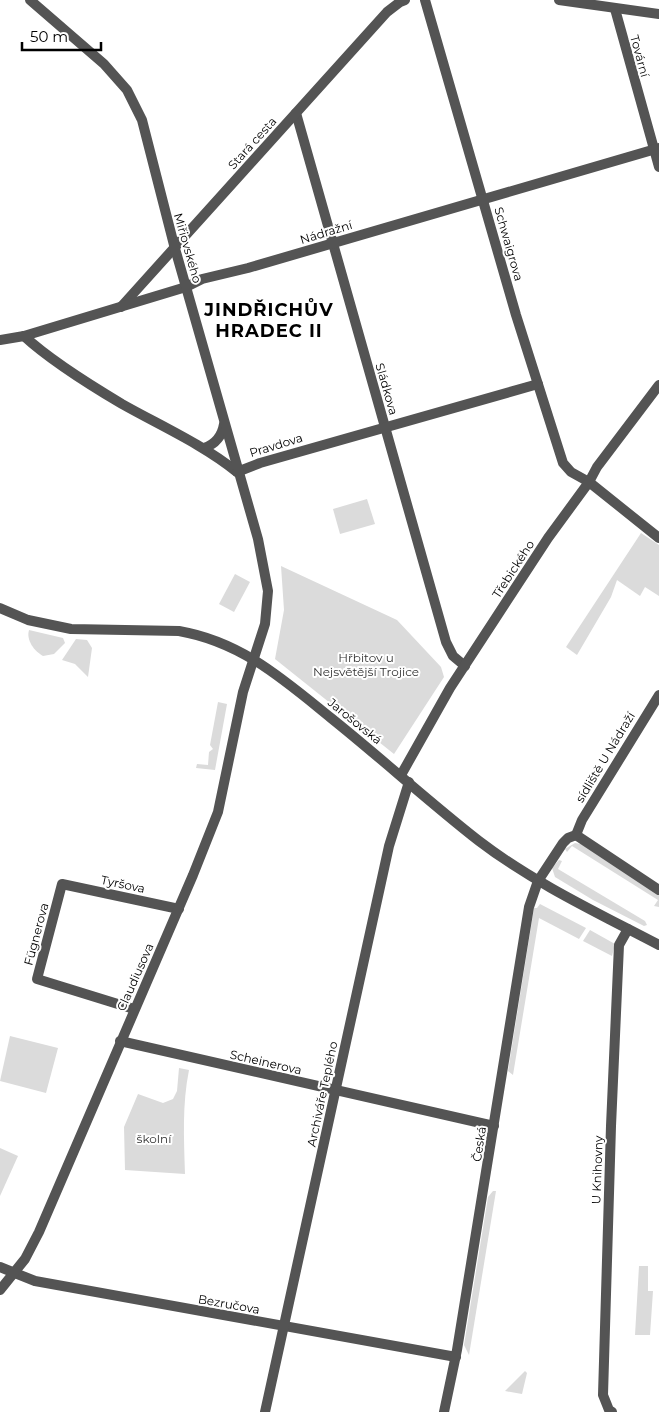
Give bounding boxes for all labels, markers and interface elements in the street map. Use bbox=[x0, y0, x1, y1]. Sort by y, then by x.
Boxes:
scale bar bbox=[22, 20, 101, 52]
text: 50 m bbox=[30, 27, 68, 46]
street label: Tovární bbox=[627, 33, 653, 79]
street label: Stará cesta bbox=[225, 114, 279, 172]
street label: Schwaigrova bbox=[491, 205, 527, 283]
street label: Miřiovského bbox=[171, 211, 205, 285]
street label: Nádražní bbox=[298, 217, 355, 247]
district label: JINDŘICHŮV HRADEC II bbox=[203, 298, 334, 342]
street label: Sládkova bbox=[372, 361, 402, 417]
street label: Pravdova bbox=[248, 430, 304, 460]
street label: Třebického bbox=[489, 537, 537, 601]
park label: Hřbitov u Nejsvětější Trojice bbox=[313, 650, 419, 679]
street label: Jarošovská bbox=[324, 694, 385, 747]
street label: sídliště U Nádraží bbox=[572, 708, 638, 805]
street label: Tyršova bbox=[100, 872, 146, 896]
street label: Fügnerova bbox=[20, 901, 52, 967]
street label: Claudiusova bbox=[113, 941, 157, 1013]
street label: Archiváře Teplého bbox=[303, 1040, 341, 1148]
street label: Scheinerova bbox=[229, 1046, 303, 1078]
street label: Česká bbox=[469, 1125, 489, 1163]
park label: školní bbox=[137, 1131, 172, 1146]
street label: U Knihovny bbox=[588, 1135, 606, 1205]
street label: Bezručova bbox=[197, 1291, 261, 1317]

